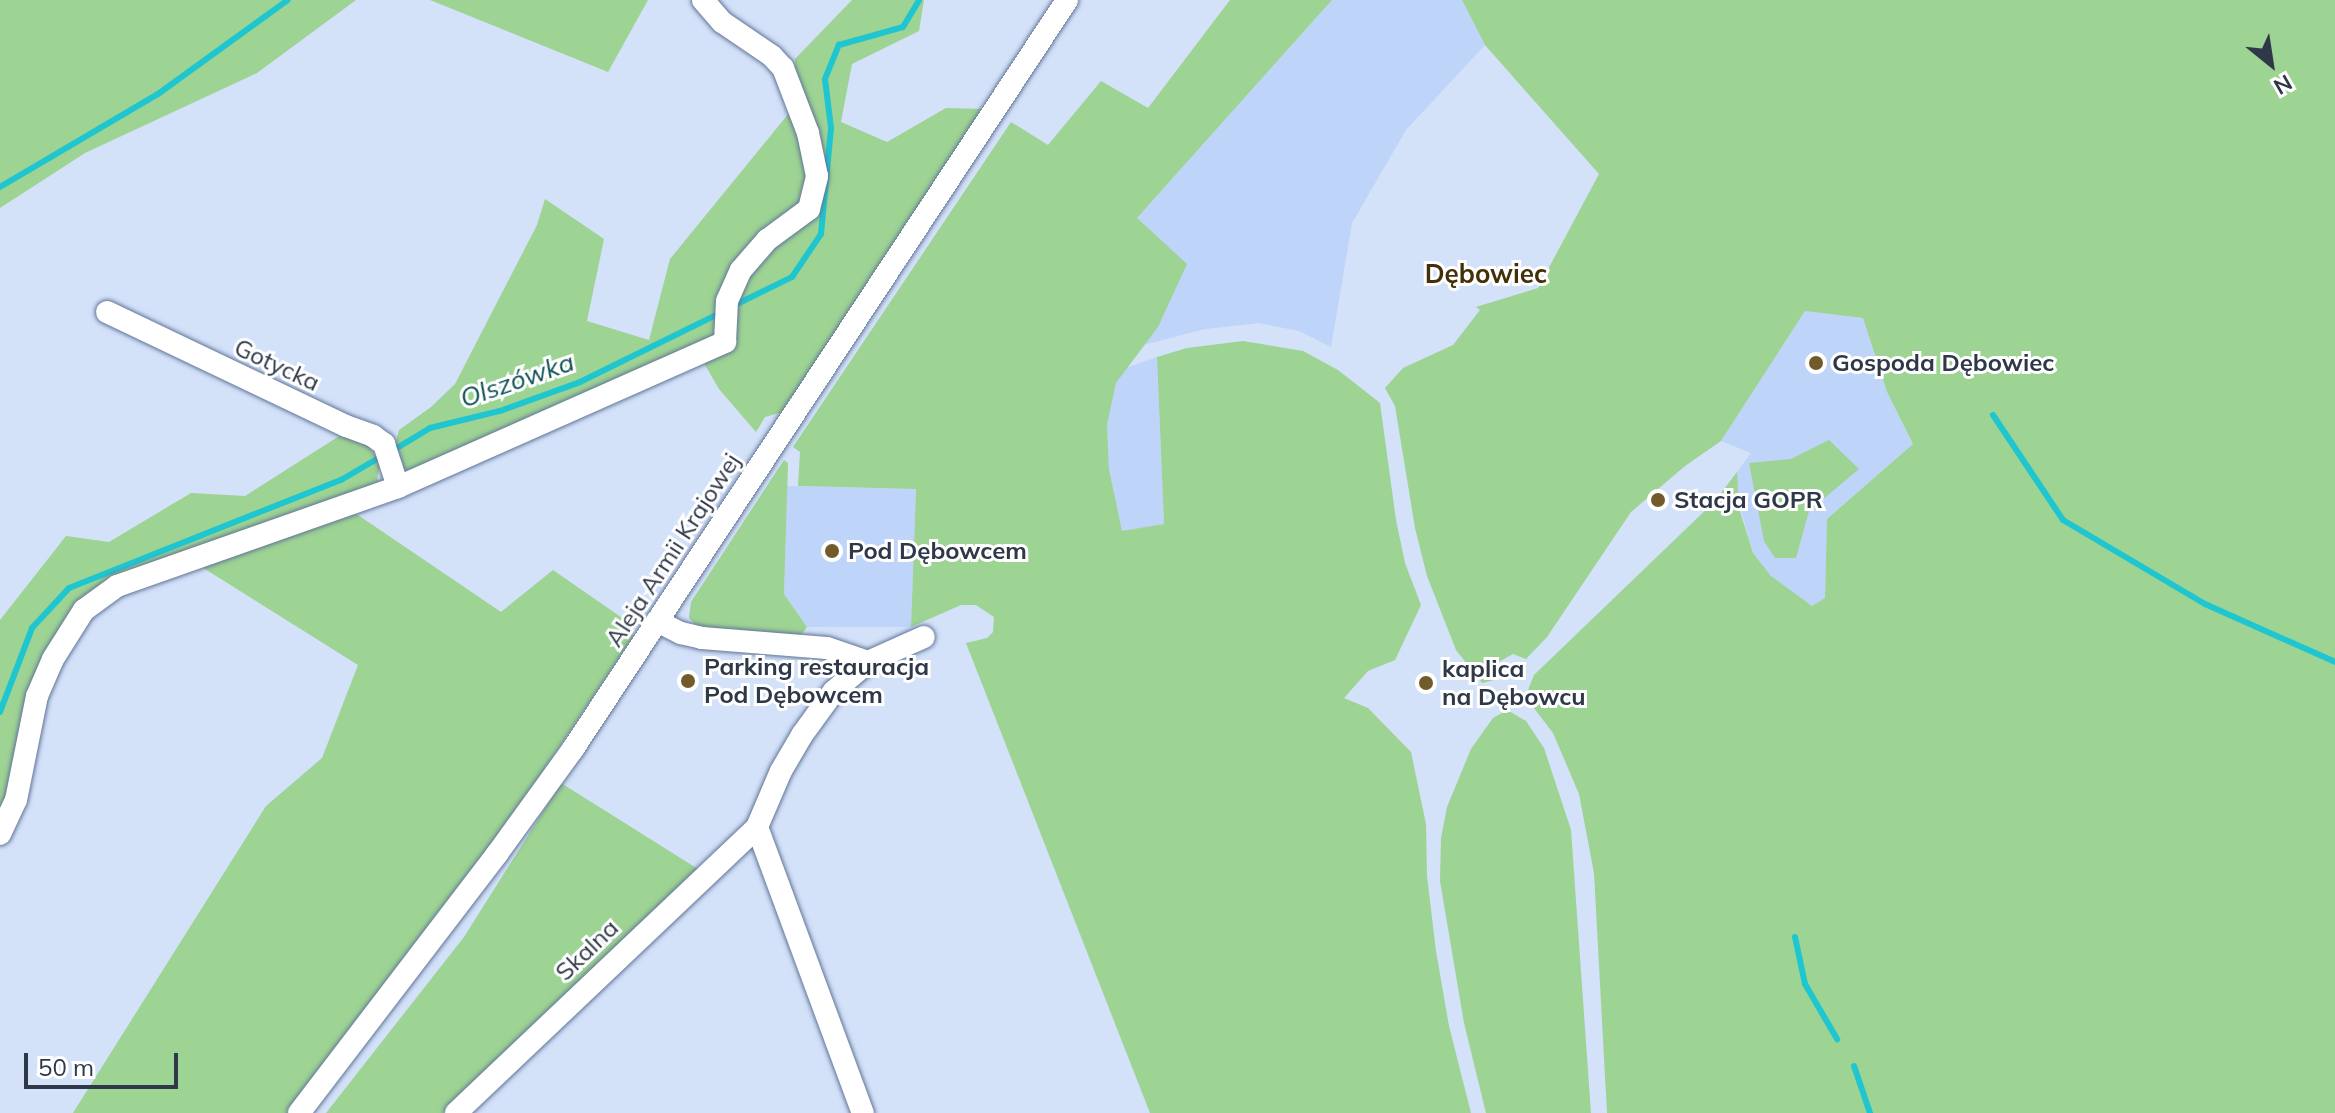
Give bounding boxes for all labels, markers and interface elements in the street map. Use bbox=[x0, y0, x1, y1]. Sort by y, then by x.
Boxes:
north arrow bbox=[2231, 24, 2311, 104]
text: N bbox=[2269, 69, 2297, 101]
district label: Dębowiec bbox=[1425, 258, 1547, 290]
street label: Gotycka bbox=[230, 333, 324, 397]
water label: Olszówka bbox=[456, 346, 578, 414]
place label: Gospoda Dębowiec bbox=[1832, 349, 2054, 377]
marker: Gospoda Dębowiec bbox=[1807, 354, 1825, 372]
street label: Aleja Armii Krajowej bbox=[600, 448, 746, 652]
place label: Stacja GOPR bbox=[1674, 486, 1823, 514]
marker: Stacja GOPR bbox=[1649, 491, 1667, 509]
place label: Pod Dębowcem bbox=[848, 537, 1027, 565]
marker: Pod Dębowcem bbox=[823, 542, 841, 560]
place label: Parking restauracja Pod Dębowcem bbox=[704, 653, 929, 709]
place label: kaplica na Dębowcu bbox=[1442, 655, 1586, 711]
marker: Parking restauracja Pod Dębowcem bbox=[679, 672, 697, 690]
marker: kaplica na Dębowcu bbox=[1417, 674, 1435, 692]
street label: Skalna bbox=[550, 913, 624, 987]
scale bar bbox=[28, 1037, 182, 1087]
text: 50 m bbox=[38, 1052, 94, 1082]

